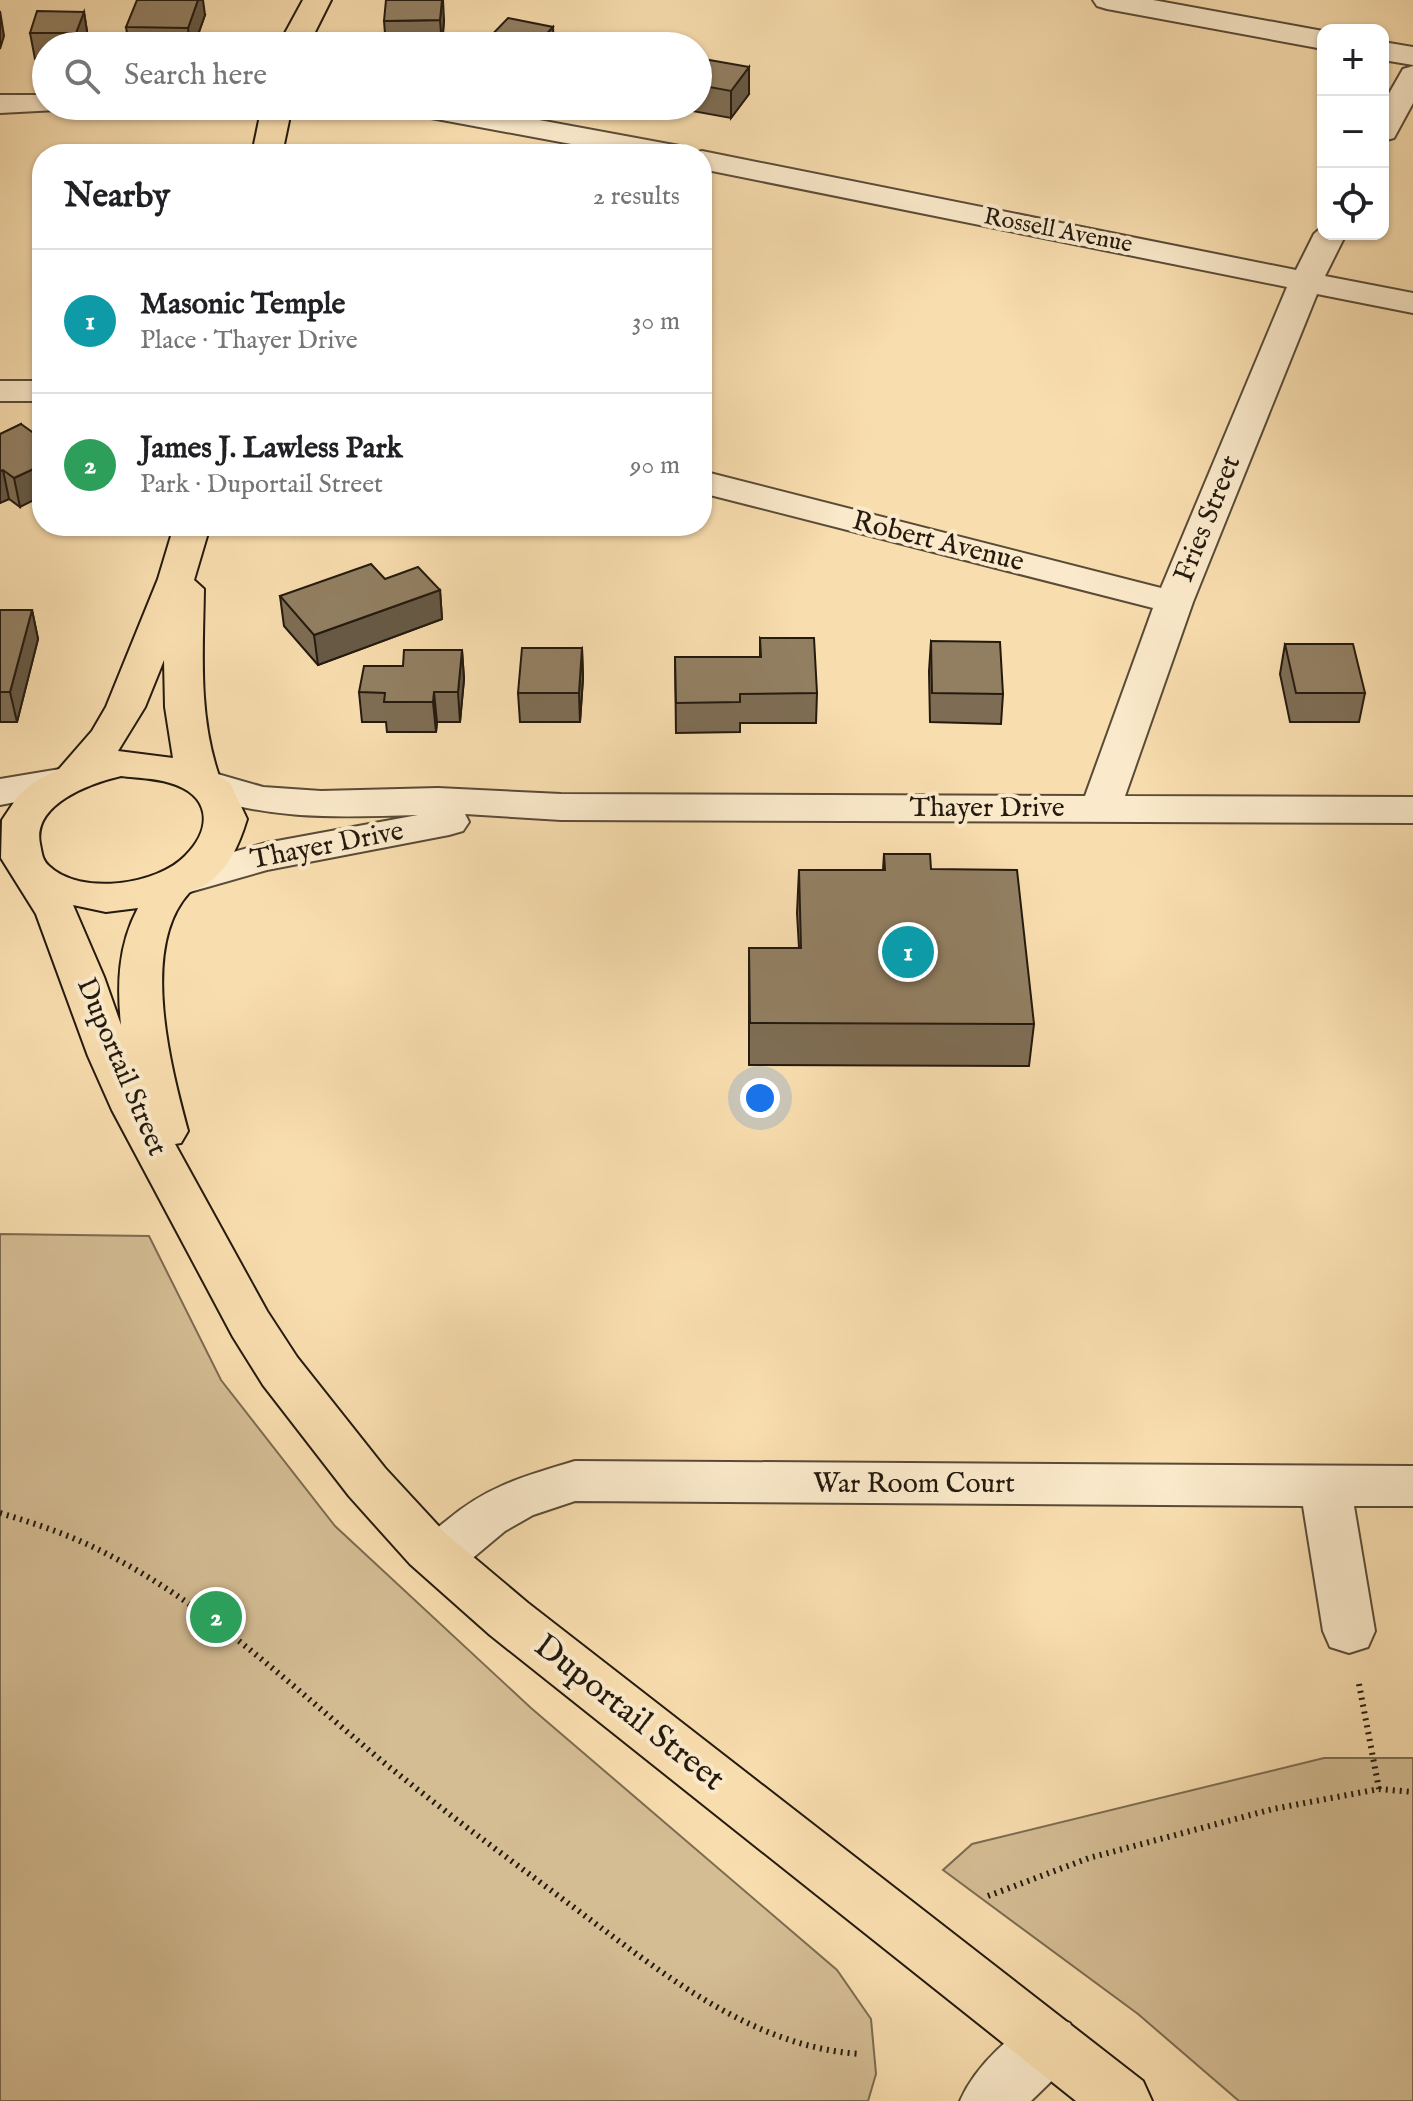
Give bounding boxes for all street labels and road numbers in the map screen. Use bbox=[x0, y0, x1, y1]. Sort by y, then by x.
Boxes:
street label: Rossell Avenue bbox=[981, 201, 1135, 261]
street label: Fries Street bbox=[1167, 450, 1249, 587]
street label: Robert Avenue bbox=[849, 504, 1028, 580]
street label: Thayer Drive bbox=[909, 791, 1065, 826]
street label: Thayer Drive bbox=[248, 814, 407, 878]
street label: Duportail Street bbox=[68, 973, 174, 1162]
street label: War Room Court bbox=[813, 1467, 1015, 1502]
street label: Duportail Street bbox=[525, 1625, 733, 1801]

